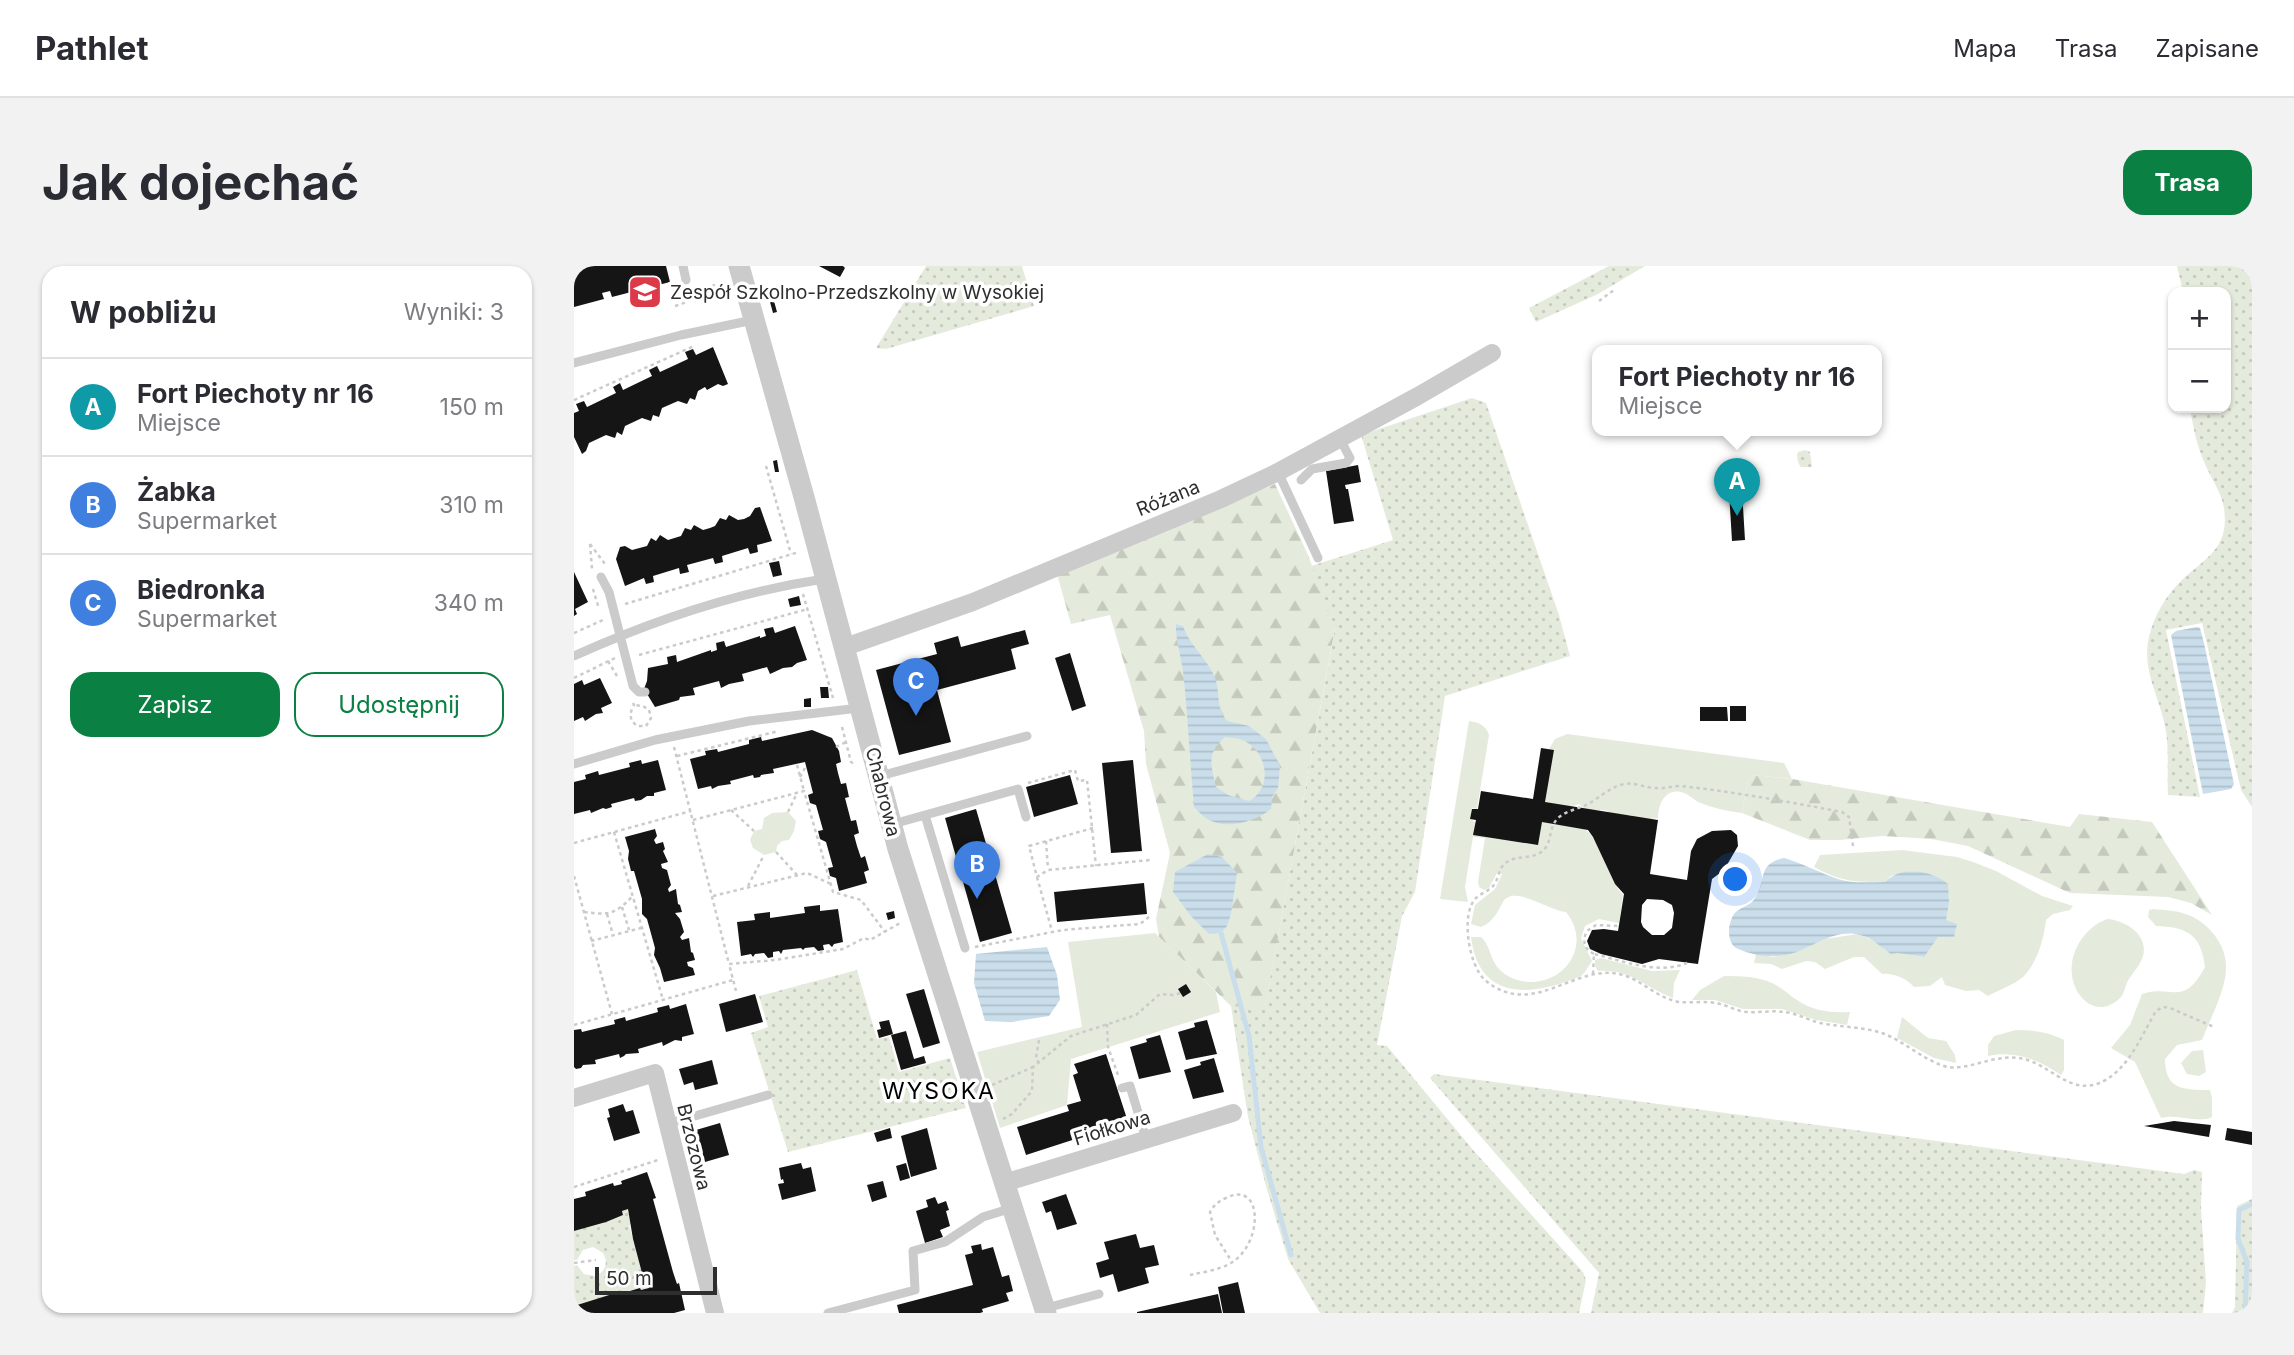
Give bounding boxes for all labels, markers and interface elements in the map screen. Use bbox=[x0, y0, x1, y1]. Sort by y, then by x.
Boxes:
text: Pathlet bbox=[35, 28, 149, 68]
text: Mapa bbox=[1953, 34, 2017, 63]
text: Trasa bbox=[2055, 34, 2118, 63]
text: Zapisane bbox=[2156, 34, 2259, 63]
button: Trasa bbox=[2123, 150, 2252, 215]
text: Jak dojechać bbox=[42, 153, 359, 212]
school or university icon: Zespół Szkolno-Przedszkolny w Wysokiej bbox=[626, 273, 664, 311]
place label: Zespół Szkolno-Przedszkolny w Wysokiej bbox=[670, 281, 1044, 304]
map controls bbox=[2168, 287, 2231, 413]
button: + bbox=[2168, 287, 2231, 350]
text: W pobliżu bbox=[70, 294, 217, 330]
text: Wyniki: 3 bbox=[404, 298, 504, 326]
popup bbox=[1592, 345, 1882, 436]
button: − bbox=[2168, 350, 2231, 413]
text: Fort Piechoty nr 16 bbox=[1619, 361, 1855, 392]
text: Fort Piechoty nr 16 bbox=[137, 378, 374, 409]
text: Miejsce bbox=[1619, 392, 1703, 420]
text: A bbox=[84, 393, 102, 421]
text: 150 m bbox=[440, 393, 504, 421]
text: Miejsce bbox=[137, 409, 221, 437]
pin: A bbox=[1714, 458, 1760, 516]
street label: Różana bbox=[1133, 475, 1203, 521]
text: Żabka bbox=[137, 476, 216, 507]
text: B bbox=[85, 491, 101, 519]
text: 310 m bbox=[439, 491, 504, 519]
text: Supermarket bbox=[137, 507, 277, 535]
text: Biedronka bbox=[137, 574, 265, 605]
text: C bbox=[84, 589, 102, 617]
text: 340 m bbox=[434, 589, 504, 617]
text: Supermarket bbox=[137, 605, 277, 633]
pin: C bbox=[893, 658, 939, 716]
button: Zapisz bbox=[70, 672, 280, 737]
button: Udostępnij bbox=[294, 672, 504, 737]
street label: Chabrowa bbox=[861, 745, 905, 839]
pin: B bbox=[954, 841, 1000, 899]
your location bbox=[1718, 862, 1752, 896]
district label: WYSOKA bbox=[882, 1077, 996, 1105]
street label: Brzozowa bbox=[672, 1101, 716, 1193]
street label: Fiołkowa bbox=[1071, 1105, 1153, 1151]
scale bar bbox=[595, 1264, 718, 1296]
text: 50 m bbox=[606, 1267, 652, 1290]

